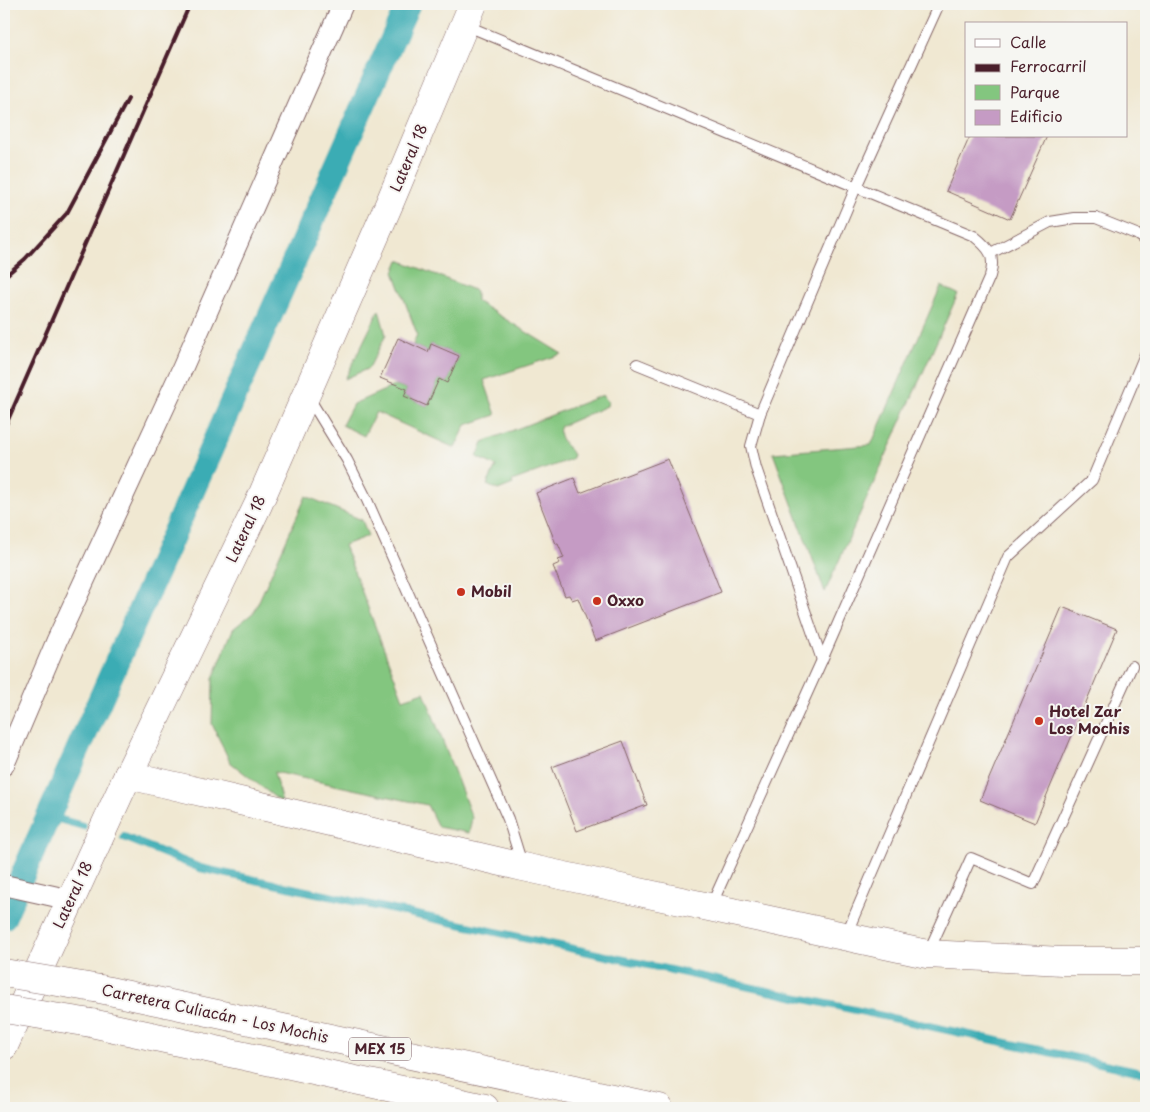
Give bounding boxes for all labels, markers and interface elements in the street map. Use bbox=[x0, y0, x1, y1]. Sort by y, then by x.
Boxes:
legend bbox=[965, 22, 1128, 138]
text: Calle bbox=[1010, 30, 1047, 53]
text: Ferrocarril bbox=[1010, 54, 1087, 77]
text: Parque bbox=[1010, 80, 1060, 103]
text: Edificio bbox=[1010, 104, 1063, 127]
street label: Lateral 18 bbox=[383, 120, 432, 195]
street label: Lateral 18 bbox=[219, 491, 270, 566]
place label: Mobil bbox=[471, 579, 512, 602]
marker: Mobil bbox=[455, 586, 467, 598]
place label: Oxxo bbox=[607, 588, 644, 611]
marker: Oxxo bbox=[591, 595, 603, 607]
place label: Hotel Zar Los Mochis bbox=[1049, 699, 1130, 739]
marker: Hotel Zar Los Mochis bbox=[1033, 715, 1045, 727]
street label: Lateral 18 bbox=[46, 857, 97, 932]
street label: Carretera Culiacán - Los Mochis bbox=[100, 977, 331, 1048]
road number: MEX 15 bbox=[349, 1038, 411, 1060]

